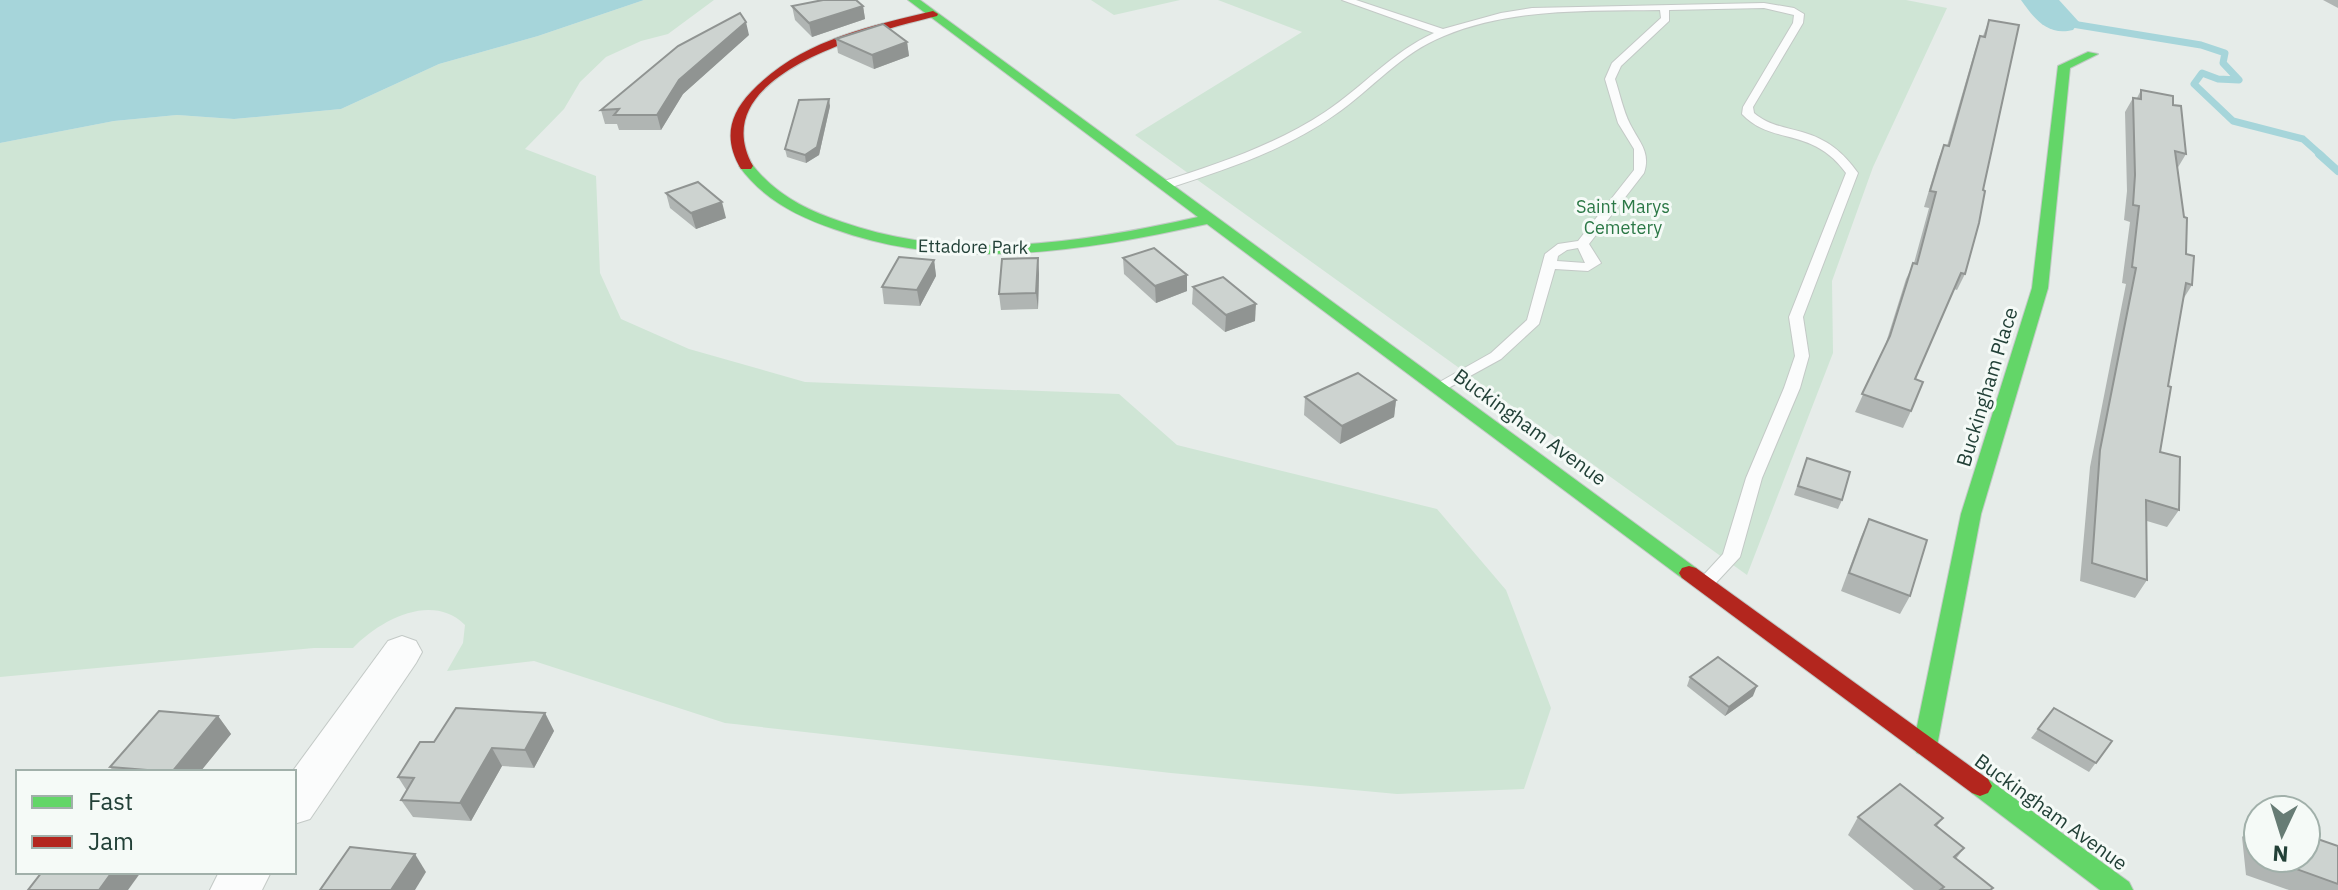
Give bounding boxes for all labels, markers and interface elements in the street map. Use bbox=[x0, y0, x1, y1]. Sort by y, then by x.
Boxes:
park label: Saint Marys Cemetery bbox=[1576, 195, 1670, 239]
street label: Ettadore Park bbox=[918, 234, 1029, 259]
street label: Buckingham Place bbox=[1949, 304, 2024, 470]
street label: Buckingham Avenue bbox=[1448, 362, 1612, 491]
street label: Buckingham Avenue bbox=[1969, 747, 2133, 876]
legend bbox=[16, 770, 296, 874]
text: Fast bbox=[88, 785, 133, 817]
north arrow bbox=[2242, 794, 2322, 874]
text: Jam bbox=[88, 825, 134, 857]
text: N bbox=[2272, 839, 2290, 869]

